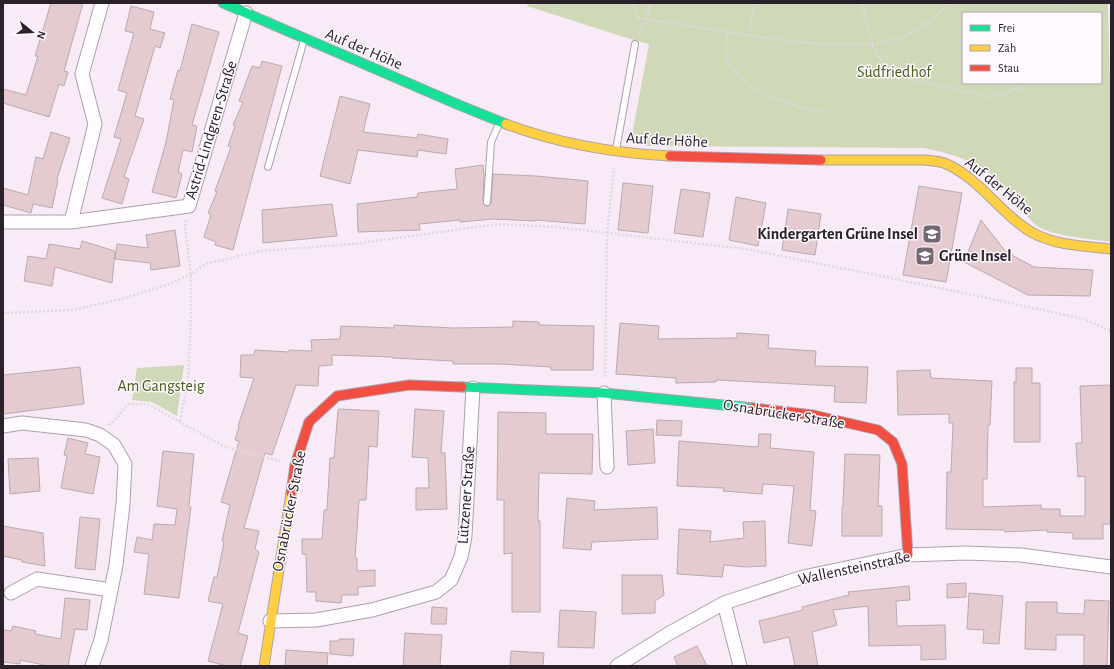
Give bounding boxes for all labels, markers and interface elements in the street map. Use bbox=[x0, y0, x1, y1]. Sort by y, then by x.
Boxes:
north arrow bbox=[12, 12, 52, 52]
legend bbox=[962, 12, 1102, 84]
text: Frei bbox=[998, 22, 1015, 34]
street label: Auf der Höhe bbox=[323, 26, 405, 72]
text: N bbox=[35, 30, 47, 40]
text: Zäh bbox=[998, 42, 1016, 54]
street label: Astrid-Lindgren-Straße bbox=[182, 59, 240, 201]
text: Stau bbox=[998, 62, 1019, 74]
park label: Südfriedhof bbox=[857, 64, 932, 80]
street label: Auf der Höhe bbox=[626, 130, 708, 150]
street label: Auf der Höhe bbox=[962, 154, 1036, 218]
school or university icon: Kindergarten Grüne Insel bbox=[921, 223, 943, 245]
place label: Kindergarten Grüne Insel bbox=[757, 226, 918, 242]
school or university icon: Grüne Insel bbox=[914, 245, 936, 267]
place label: Grüne Insel bbox=[939, 248, 1012, 264]
park label: Am Gangsteig bbox=[117, 378, 205, 394]
street label: Osnabrücker Straße bbox=[722, 396, 846, 432]
street label: Lützener Straße bbox=[455, 445, 477, 545]
street label: Osnabrücker Straße bbox=[269, 449, 309, 573]
street label: Wallensteinstraße bbox=[796, 548, 912, 588]

